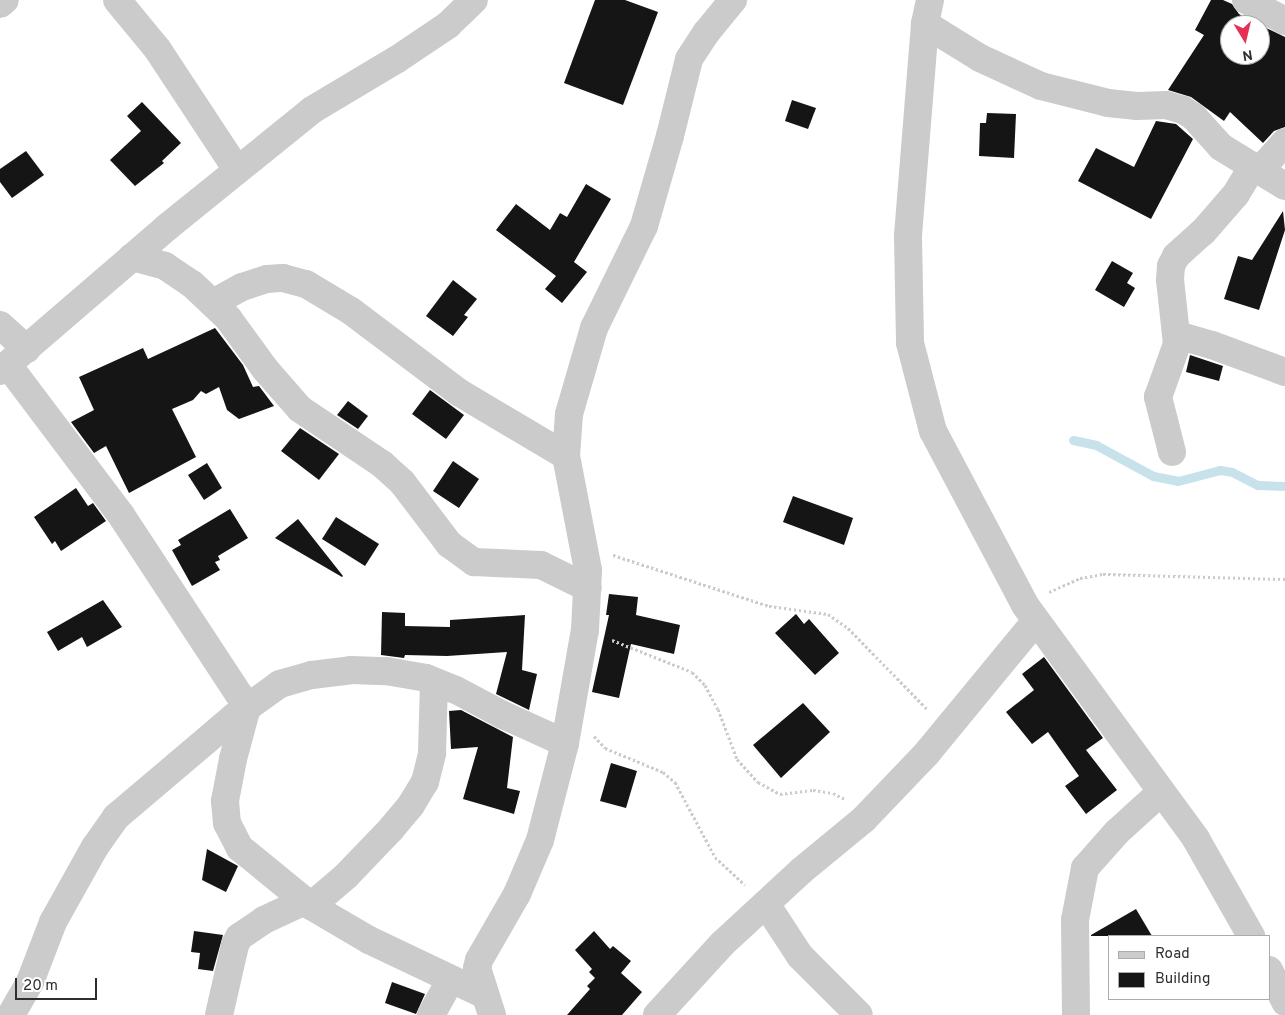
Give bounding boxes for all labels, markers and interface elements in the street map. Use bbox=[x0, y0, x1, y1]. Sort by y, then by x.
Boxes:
north arrow bbox=[1220, 15, 1270, 65]
text: N bbox=[1241, 45, 1254, 64]
legend bbox=[1108, 935, 1270, 1000]
text: Road bbox=[1155, 945, 1190, 964]
scale bar bbox=[18, 968, 100, 1000]
text: Building bbox=[1155, 970, 1210, 989]
text: 20 m bbox=[23, 977, 58, 996]

